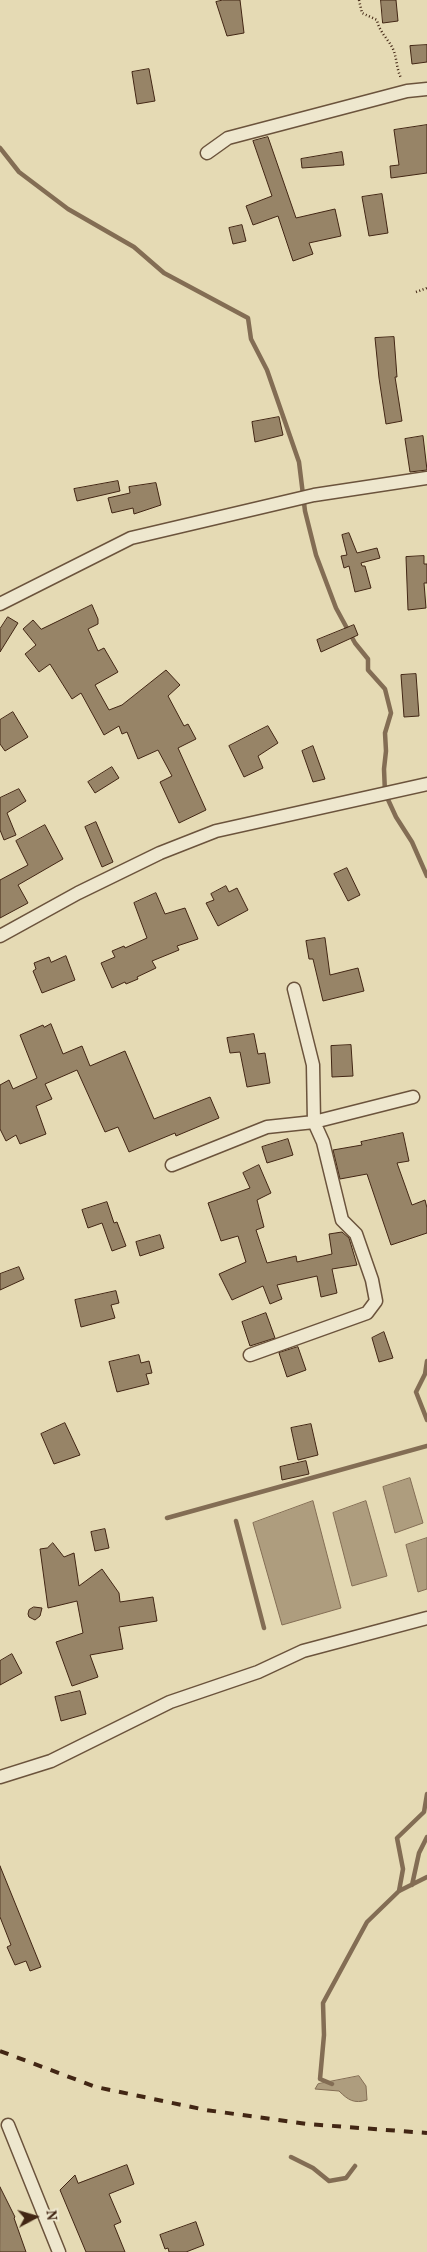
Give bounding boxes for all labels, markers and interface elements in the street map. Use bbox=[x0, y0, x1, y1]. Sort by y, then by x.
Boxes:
north arrow bbox=[10, 2192, 60, 2242]
text: N bbox=[40, 2209, 60, 2221]

